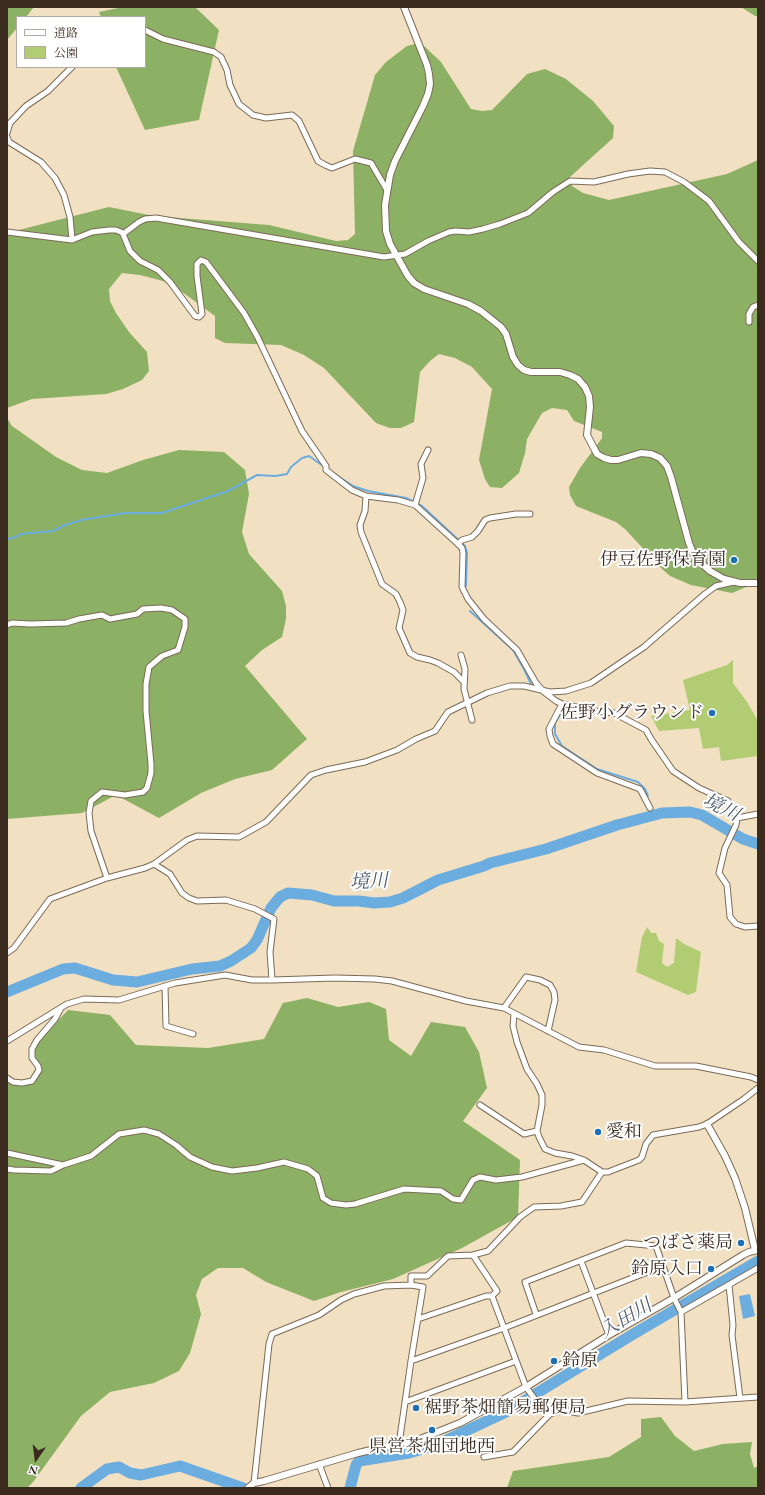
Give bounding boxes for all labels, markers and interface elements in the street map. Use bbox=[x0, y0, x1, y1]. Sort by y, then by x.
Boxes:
legend bbox=[16, 16, 146, 68]
text: 道路 bbox=[54, 25, 78, 41]
text: 公園 bbox=[54, 45, 78, 61]
place label: 伊豆佐野保育園 bbox=[600, 549, 726, 571]
marker: 伊豆佐野保育園 bbox=[729, 555, 739, 565]
place label: 佐野小グラウンド bbox=[560, 702, 704, 724]
marker: 佐野小グラウンド bbox=[707, 708, 717, 718]
water label: 境川 bbox=[699, 789, 743, 827]
water label: 境川 bbox=[349, 870, 389, 894]
place label: 愛和 bbox=[606, 1121, 642, 1143]
marker: 愛和 bbox=[593, 1127, 603, 1137]
place label: つばさ薬局 bbox=[643, 1232, 733, 1254]
marker: つばさ薬局 bbox=[736, 1238, 746, 1248]
place label: 鈴原入口 bbox=[631, 1258, 703, 1280]
marker: 鈴原入口 bbox=[706, 1264, 716, 1274]
water label: 入田川 bbox=[596, 1295, 656, 1343]
place label: 鈴原 bbox=[562, 1350, 598, 1372]
marker: 鈴原 bbox=[549, 1356, 559, 1366]
place label: 裾野茶畑簡易郵便局 bbox=[424, 1397, 586, 1419]
marker: 裾野茶畑簡易郵便局 bbox=[411, 1403, 421, 1413]
marker: 県営茶畑団地西 bbox=[427, 1425, 437, 1435]
place label: 県営茶畑団地西 bbox=[369, 1436, 495, 1458]
north arrow bbox=[16, 1439, 56, 1479]
text: N bbox=[27, 1463, 39, 1479]

